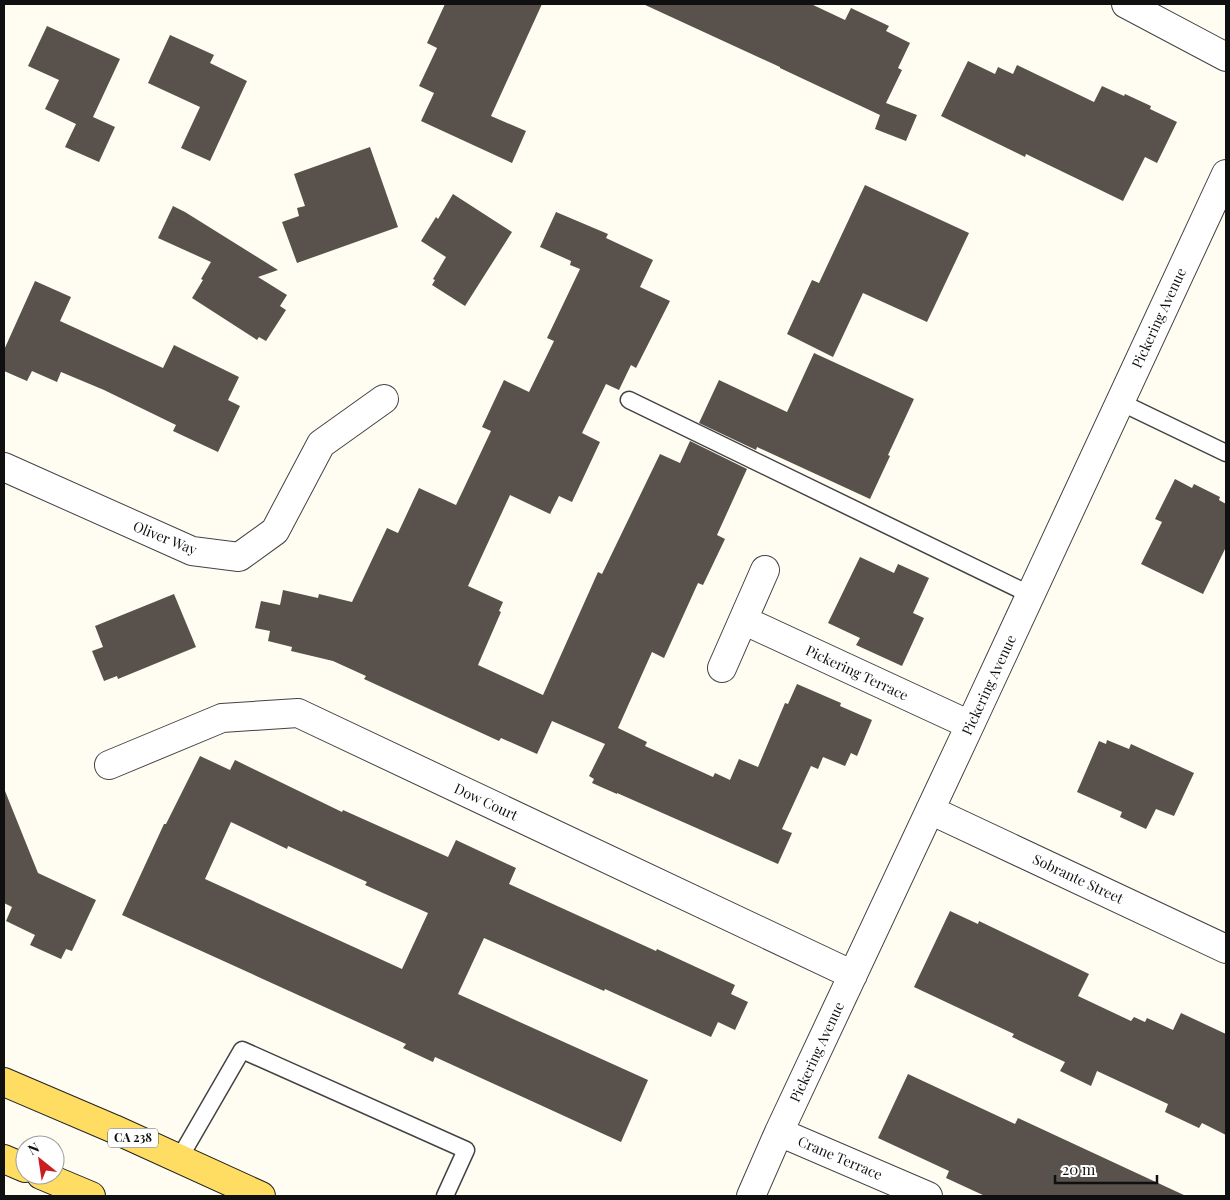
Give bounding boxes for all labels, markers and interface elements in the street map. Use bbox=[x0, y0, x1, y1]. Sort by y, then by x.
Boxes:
street label: Pickering Avenue bbox=[1127, 265, 1190, 371]
street label: Oliver Way bbox=[131, 516, 200, 559]
street label: Pickering Avenue bbox=[957, 632, 1020, 738]
street label: Pickering Terrace bbox=[803, 640, 912, 705]
street label: Dow Court bbox=[451, 779, 522, 825]
street label: Sobrante Street bbox=[1030, 849, 1127, 908]
street label: Pickering Avenue bbox=[785, 999, 848, 1105]
road number: CA 238 bbox=[108, 1128, 158, 1148]
street label: Crane Terrace bbox=[795, 1131, 885, 1184]
north arrow bbox=[15, 1135, 65, 1185]
text: N bbox=[24, 1138, 42, 1159]
scale bar bbox=[1055, 1152, 1158, 1184]
text: 20 m bbox=[1062, 1159, 1096, 1179]

